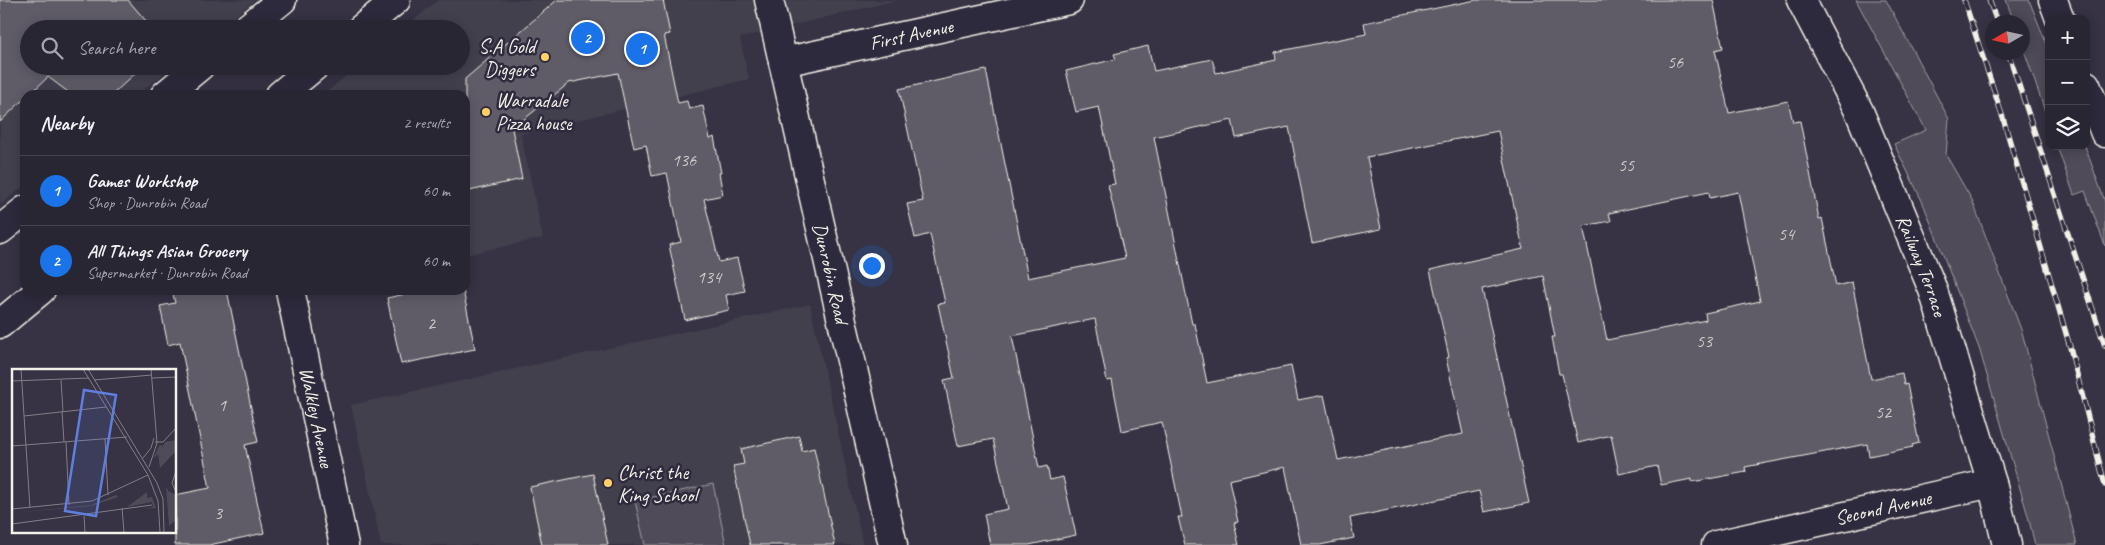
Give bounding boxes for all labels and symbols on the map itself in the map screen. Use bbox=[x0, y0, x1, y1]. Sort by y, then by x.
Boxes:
street label: First Avenue bbox=[867, 13, 957, 56]
north arrow bbox=[1985, 15, 2030, 60]
pin: 2 bbox=[571, 19, 603, 57]
pin: 1 bbox=[626, 30, 658, 68]
place label: S.A Gold Diggers bbox=[478, 34, 538, 82]
marker: S.A Gold Diggers bbox=[539, 51, 551, 63]
house number: 56 bbox=[1667, 51, 1684, 73]
place label: Warradale Pizza house bbox=[496, 88, 573, 136]
marker: Warradale Pizza house bbox=[480, 106, 492, 118]
house number: 136 bbox=[672, 149, 697, 171]
house number: 55 bbox=[1618, 154, 1635, 176]
street label: Railway Terrace bbox=[1890, 211, 1953, 321]
street label: Dunrobin Road bbox=[807, 221, 855, 329]
house number: 54 bbox=[1778, 223, 1796, 245]
your location bbox=[859, 253, 885, 279]
house number: 134 bbox=[697, 266, 723, 288]
house number: 2 bbox=[427, 312, 437, 334]
house number: 53 bbox=[1696, 330, 1714, 352]
street label: Walkley Avenue bbox=[294, 365, 339, 471]
inset map bbox=[12, 369, 176, 532]
house number: 1 bbox=[218, 394, 227, 416]
house number: 52 bbox=[1875, 401, 1893, 423]
place label: Christ the King School bbox=[618, 460, 700, 508]
marker: Christ the King School bbox=[602, 477, 614, 489]
street label: Second Avenue bbox=[1833, 485, 1935, 531]
house number: 3 bbox=[214, 502, 224, 524]

